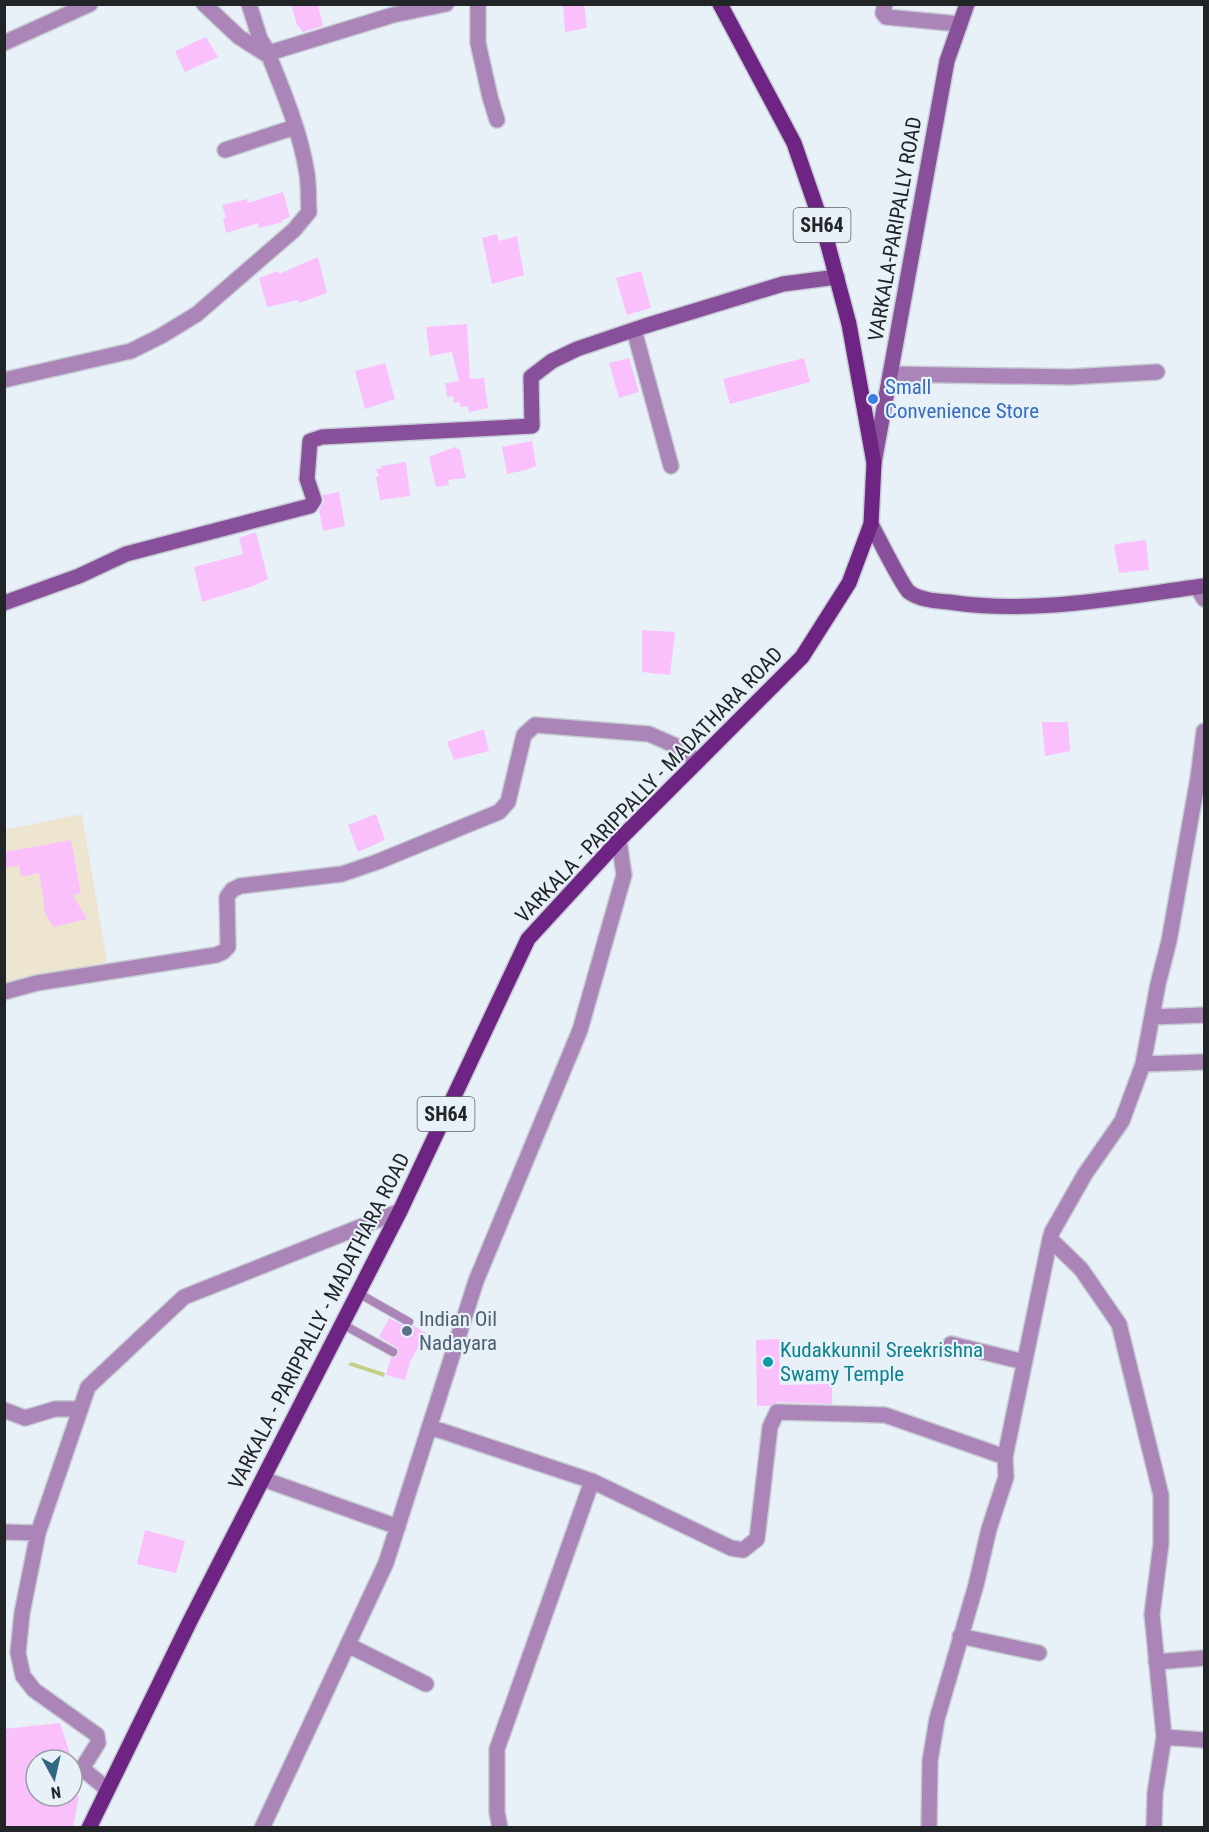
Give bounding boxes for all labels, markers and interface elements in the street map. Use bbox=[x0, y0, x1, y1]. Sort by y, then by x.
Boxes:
street label: VARKALA-PARIPALLY ROAD bbox=[863, 115, 927, 343]
road number: SH64 bbox=[794, 208, 850, 242]
place label: Small Convenience Store bbox=[885, 375, 1039, 423]
marker: Small Convenience Store bbox=[866, 392, 880, 406]
street label: VARKALA - PARIPPALLY - MADATHARA ROAD bbox=[511, 642, 787, 928]
road number: SH64 bbox=[418, 1097, 474, 1131]
street label: VARKALA - PARIPPALLY - MADATHARA ROAD bbox=[223, 1149, 415, 1493]
place label: Indian Oil Nadayara bbox=[419, 1307, 497, 1355]
marker: Indian Oil Nadayara bbox=[400, 1324, 414, 1338]
place label: Kudakkunnil Sreekrishna Swamy Temple bbox=[780, 1338, 983, 1386]
marker: Kudakkunnil Sreekrishna Swamy Temple bbox=[761, 1355, 775, 1369]
north arrow bbox=[24, 1748, 84, 1808]
text: N bbox=[50, 1782, 62, 1802]

